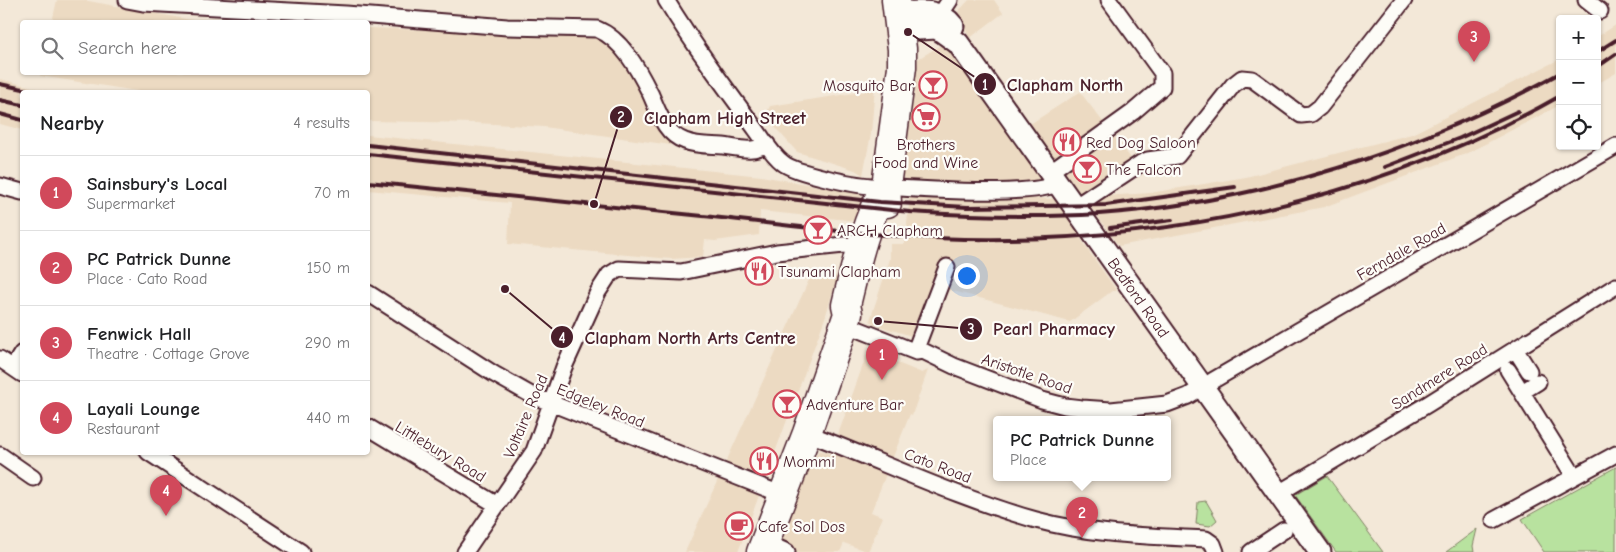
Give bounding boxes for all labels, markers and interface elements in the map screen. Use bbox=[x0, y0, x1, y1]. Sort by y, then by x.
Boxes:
map controls bbox=[1556, 15, 1601, 150]
button: + bbox=[1556, 15, 1601, 60]
search box bbox=[20, 20, 370, 75]
pin: 3 bbox=[1458, 21, 1490, 62]
icon: search bbox=[38, 34, 66, 62]
text: Search here bbox=[78, 37, 177, 59]
button: − bbox=[1556, 60, 1601, 105]
callout: Clapham North bbox=[972, 68, 1134, 101]
bar icon: Mosquito Bar bbox=[918, 70, 948, 100]
text: Clapham North bbox=[1007, 75, 1123, 96]
text: 1 bbox=[982, 76, 988, 94]
place label: Mosquito Bar bbox=[823, 77, 915, 95]
callout: Clapham High Street bbox=[609, 101, 816, 134]
supermarket icon: Brothers Food and Wine bbox=[911, 102, 941, 132]
button: locate bbox=[1556, 105, 1601, 150]
text: 2 bbox=[617, 108, 625, 126]
text: Clapham High Street bbox=[644, 108, 807, 129]
text: Nearby bbox=[40, 111, 104, 135]
text: 4 results bbox=[293, 114, 350, 132]
restaurant icon: Red Dog Saloon bbox=[1052, 127, 1082, 157]
place label: Red Dog Saloon bbox=[1086, 134, 1196, 152]
place label: Brothers Food and Wine bbox=[874, 136, 978, 172]
bar icon: The Falcon bbox=[1072, 154, 1102, 184]
place label: The Falcon bbox=[1106, 161, 1181, 179]
text: Sainsbury's Local bbox=[87, 173, 228, 195]
text: 1 bbox=[53, 184, 59, 202]
text: 70 m bbox=[314, 184, 350, 202]
text: Supermarket bbox=[87, 195, 175, 213]
bar icon: ARCH Clapham bbox=[803, 215, 833, 245]
street label: Ferndale Road bbox=[1354, 219, 1449, 285]
place label: ARCH Clapham bbox=[837, 222, 943, 240]
text: PC Patrick Dunne bbox=[87, 248, 231, 270]
street label: Bedford Road bbox=[1104, 255, 1172, 341]
restaurant icon: Tsunami Clapham bbox=[744, 256, 774, 286]
text: 2 bbox=[52, 259, 60, 277]
text: 150 m bbox=[307, 259, 350, 277]
place label: Tsunami Clapham bbox=[778, 263, 901, 281]
your location bbox=[954, 263, 980, 289]
text: Place · Cato Road bbox=[87, 270, 208, 288]
callout: Pearl Pharmacy bbox=[958, 313, 1125, 346]
text: Pearl Pharmacy bbox=[993, 319, 1116, 340]
text: 3 bbox=[967, 320, 975, 338]
callout: Clapham North Arts Centre bbox=[549, 321, 806, 354]
text: Fenwick Hall bbox=[87, 323, 191, 345]
text: Clapham North Arts Centre bbox=[584, 328, 796, 349]
text: 4 bbox=[558, 329, 566, 347]
text: 3 bbox=[52, 334, 60, 352]
text: 290 m bbox=[305, 334, 350, 352]
pin: 1 bbox=[866, 339, 898, 380]
street label: Sandmere Road bbox=[1388, 340, 1491, 414]
text: Theatre · Cottage Grove bbox=[87, 345, 249, 363]
street label: Aristotle Road bbox=[979, 350, 1074, 398]
street label: Voltaire Road bbox=[500, 372, 552, 461]
street label: Edgeley Road bbox=[554, 380, 647, 432]
bar icon: Adventure Bar bbox=[772, 389, 802, 419]
place label: Adventure Bar bbox=[806, 396, 904, 414]
text: Layali Lounge bbox=[87, 398, 200, 420]
text: 4 bbox=[52, 409, 60, 427]
text: 440 m bbox=[306, 409, 350, 427]
popup bbox=[993, 416, 1171, 481]
street label: Littlebury Road bbox=[392, 418, 489, 486]
text: Restaurant bbox=[87, 420, 159, 438]
text: PC Patrick Dunne bbox=[1010, 429, 1154, 451]
street label: Cato Road bbox=[901, 445, 974, 487]
restaurant icon: Mommi bbox=[749, 446, 779, 476]
text: Place bbox=[1010, 451, 1046, 469]
place label: Mommi bbox=[783, 453, 835, 471]
pin: 4 bbox=[150, 475, 182, 516]
pin: 2 bbox=[1066, 497, 1098, 538]
cafe icon: Cafe Sol Dos bbox=[724, 511, 754, 541]
place label: Cafe Sol Dos bbox=[758, 518, 845, 536]

